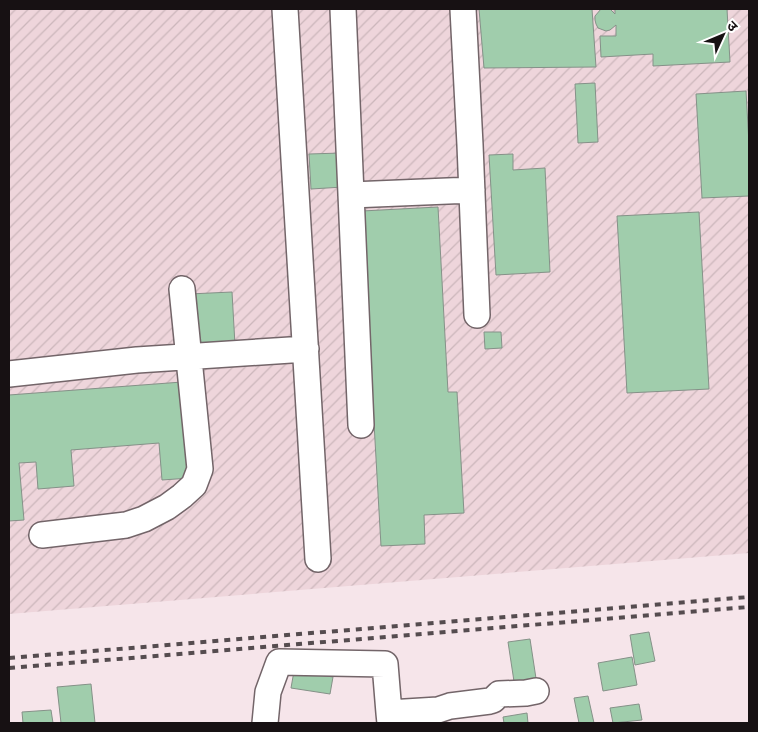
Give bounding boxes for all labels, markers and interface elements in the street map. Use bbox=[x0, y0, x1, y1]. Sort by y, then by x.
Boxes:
north arrow bbox=[698, 10, 748, 60]
text: उ bbox=[723, 17, 742, 36]

